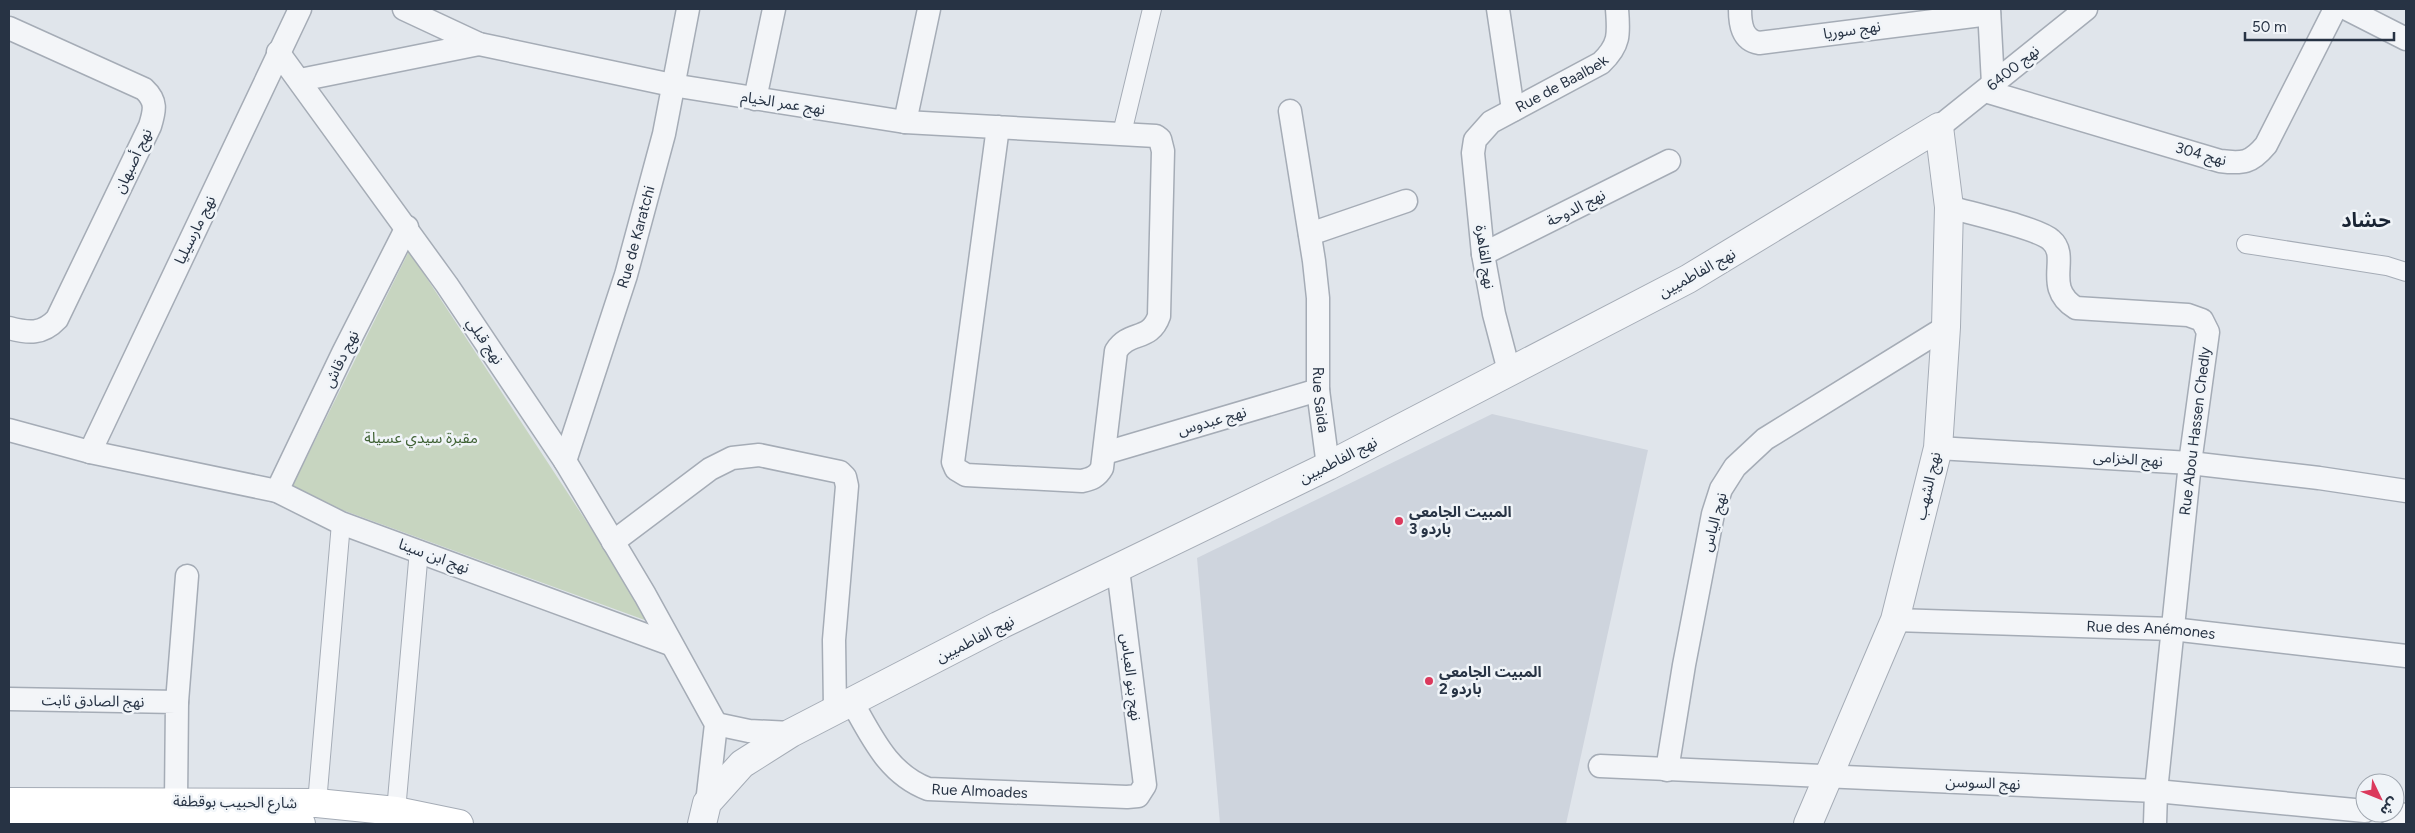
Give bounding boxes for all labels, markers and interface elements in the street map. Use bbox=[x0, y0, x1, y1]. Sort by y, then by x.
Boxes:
scale bar bbox=[2245, 10, 2394, 42]
street label: نهج سوريا bbox=[1822, 17, 1882, 46]
text: 50 m bbox=[2252, 18, 2287, 36]
street label: نهج 6400 bbox=[1983, 41, 2045, 97]
street label: Rue de Baalbek bbox=[1512, 51, 1613, 116]
street label: نهج عمر الخيام bbox=[739, 87, 826, 122]
street label: نهج أصبهان bbox=[110, 126, 159, 198]
street label: نهج 304 bbox=[2173, 139, 2229, 172]
street label: Rue de Karatchi bbox=[613, 184, 659, 291]
street label: نهج الدوحة bbox=[1544, 186, 1610, 233]
street label: نهج مارسيليا bbox=[171, 193, 222, 269]
district label: حشاد bbox=[2341, 208, 2391, 232]
street label: نهج القاهرة bbox=[1469, 224, 1498, 291]
street label: نهج الفاطميين bbox=[1655, 244, 1740, 304]
street label: نهج قبلي bbox=[460, 314, 507, 369]
street label: نهج دقاش bbox=[319, 327, 365, 392]
street label: Rue Abou Hassen Chedly bbox=[2176, 345, 2214, 516]
street label: Rue Saida bbox=[1309, 367, 1333, 434]
street label: نهج عبدوس bbox=[1176, 403, 1249, 442]
park label: مقبرة سيدي عسيلة bbox=[364, 429, 478, 449]
street label: نهج الفاطميين bbox=[1296, 433, 1381, 490]
street label: نهج الخزامى bbox=[2092, 448, 2164, 473]
street label: نهج الشهب bbox=[1911, 450, 1947, 522]
street label: نهج الياس bbox=[1697, 490, 1733, 554]
place label: المبيت الجامعي باردو 3 bbox=[1409, 503, 1512, 538]
marker: المبيت الجامعي باردو 3 bbox=[1393, 515, 1405, 527]
street label: نهج ابن سينا bbox=[395, 535, 472, 580]
street label: نهج الفاطميين bbox=[933, 612, 1018, 669]
street label: Rue des Anémones bbox=[2086, 617, 2216, 643]
street label: نهج بنو العباس bbox=[1114, 632, 1145, 722]
place label: المبيت الجامعي باردو 2 bbox=[1439, 663, 1542, 698]
marker: المبيت الجامعي باردو 2 bbox=[1423, 675, 1435, 687]
street label: نهج الصادق ثابت bbox=[41, 691, 145, 714]
street label: نهج السوسن bbox=[1945, 773, 2021, 796]
north arrow bbox=[2355, 773, 2405, 823]
street label: Rue Almoades bbox=[931, 780, 1028, 802]
street label: شارع الحبيب بوقطفة bbox=[173, 792, 297, 815]
text: ش bbox=[2376, 794, 2402, 819]

